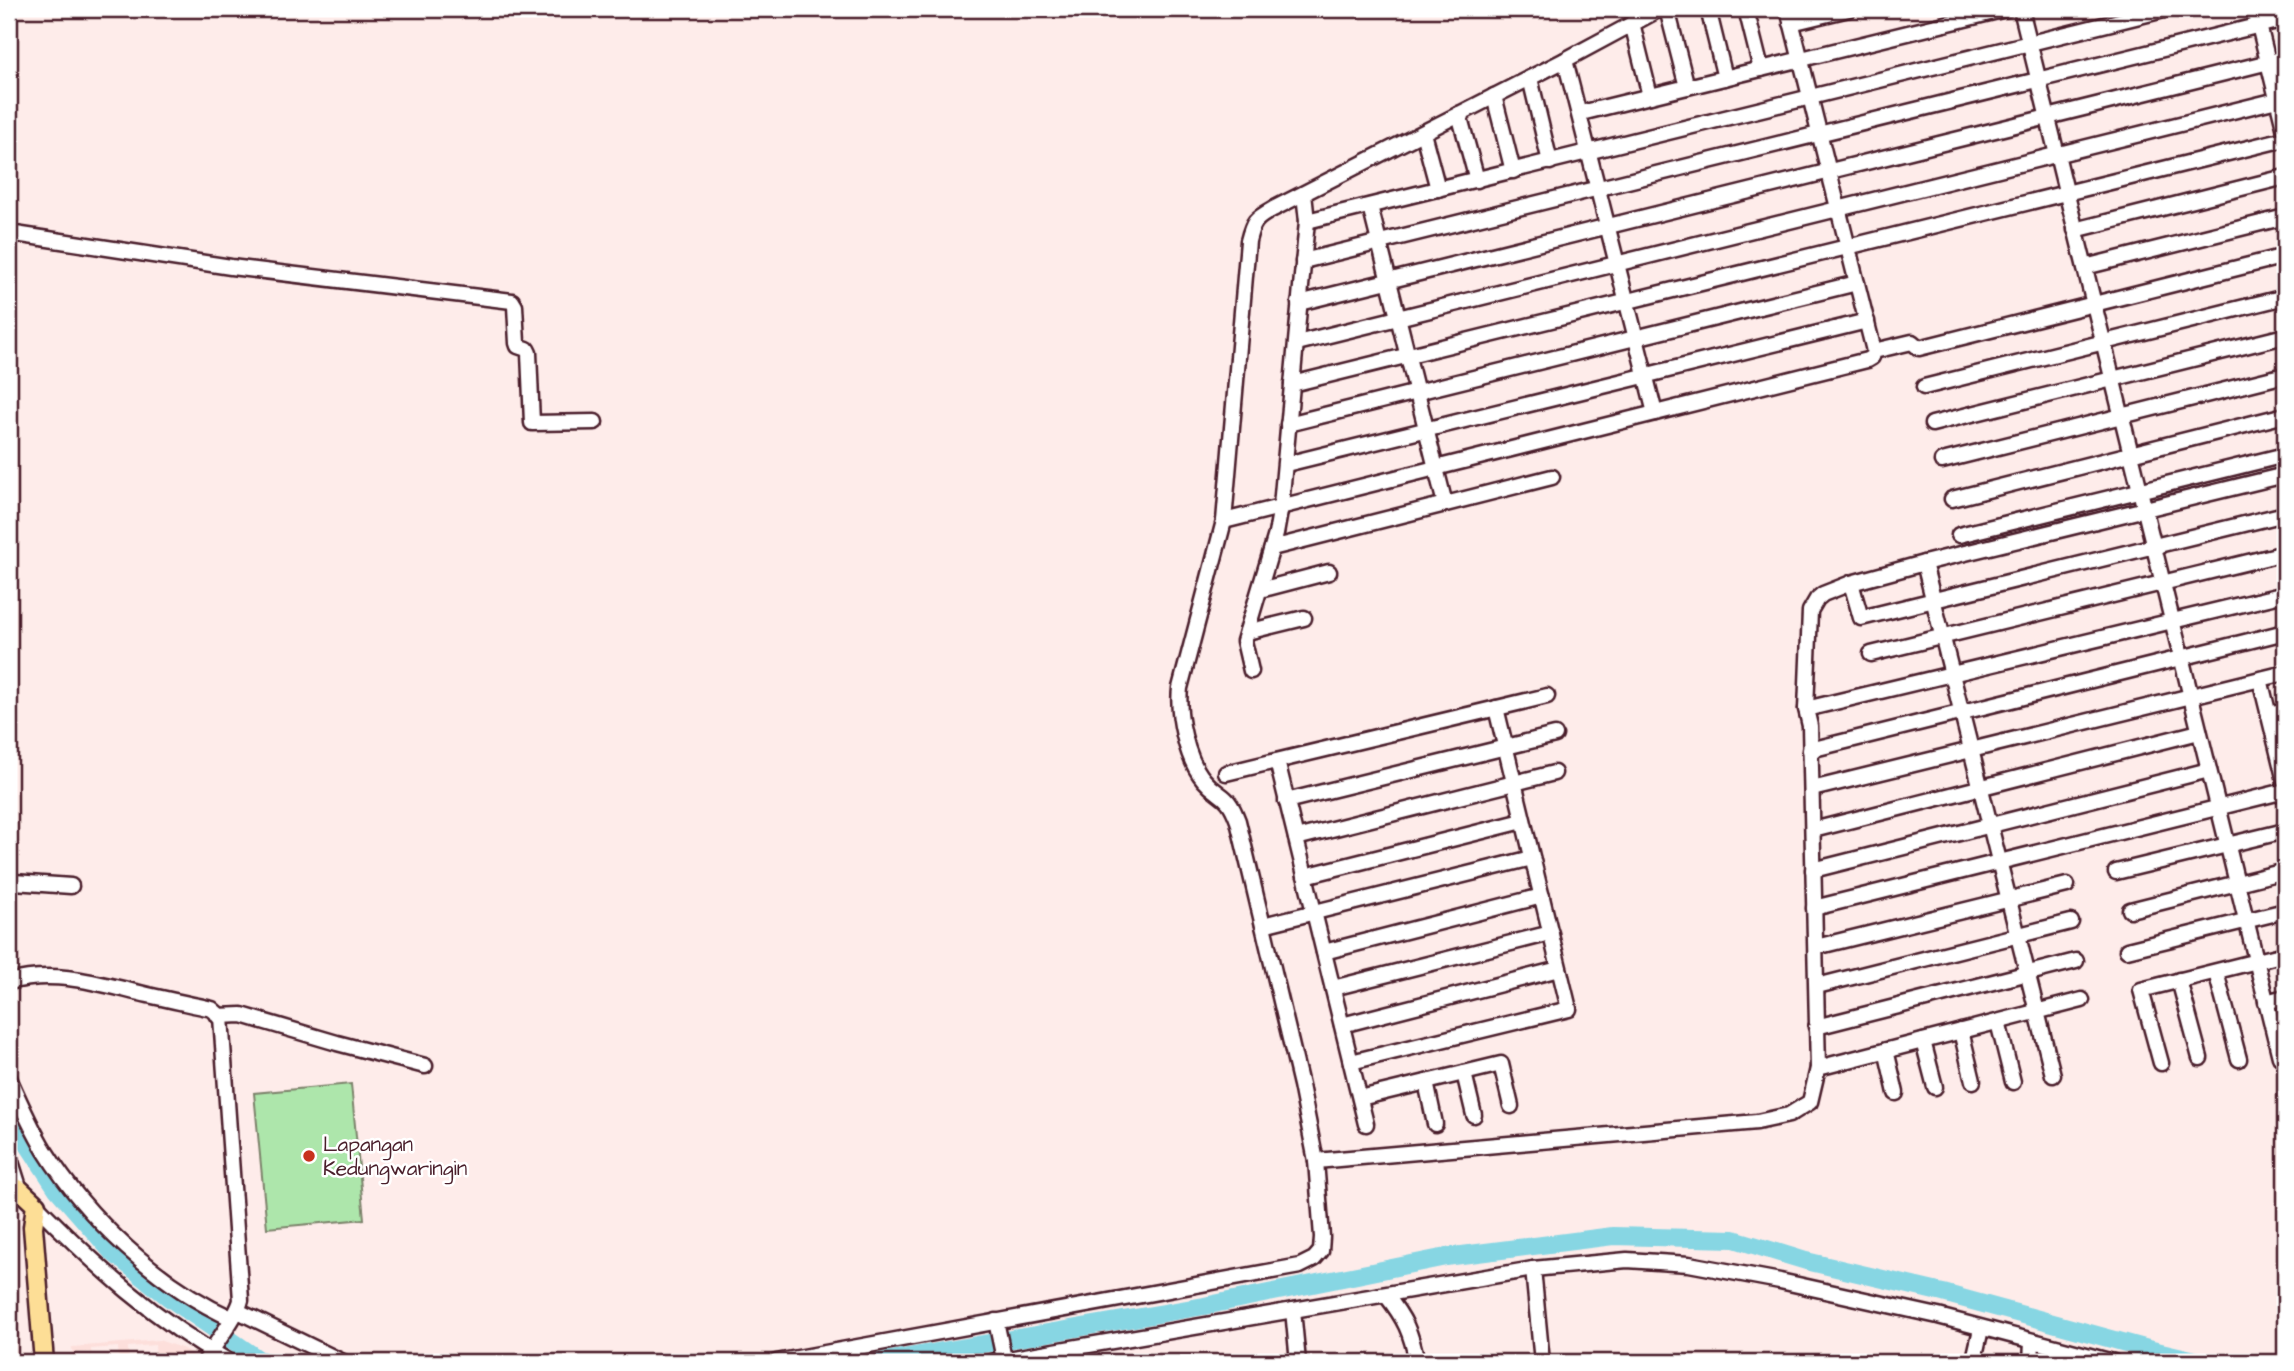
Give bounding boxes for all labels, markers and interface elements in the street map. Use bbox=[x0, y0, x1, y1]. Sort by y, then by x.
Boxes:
place label: Lapangan Kedungwaringin bbox=[323, 1130, 467, 1185]
marker: Lapangan Kedungwaringin bbox=[301, 1148, 317, 1164]

